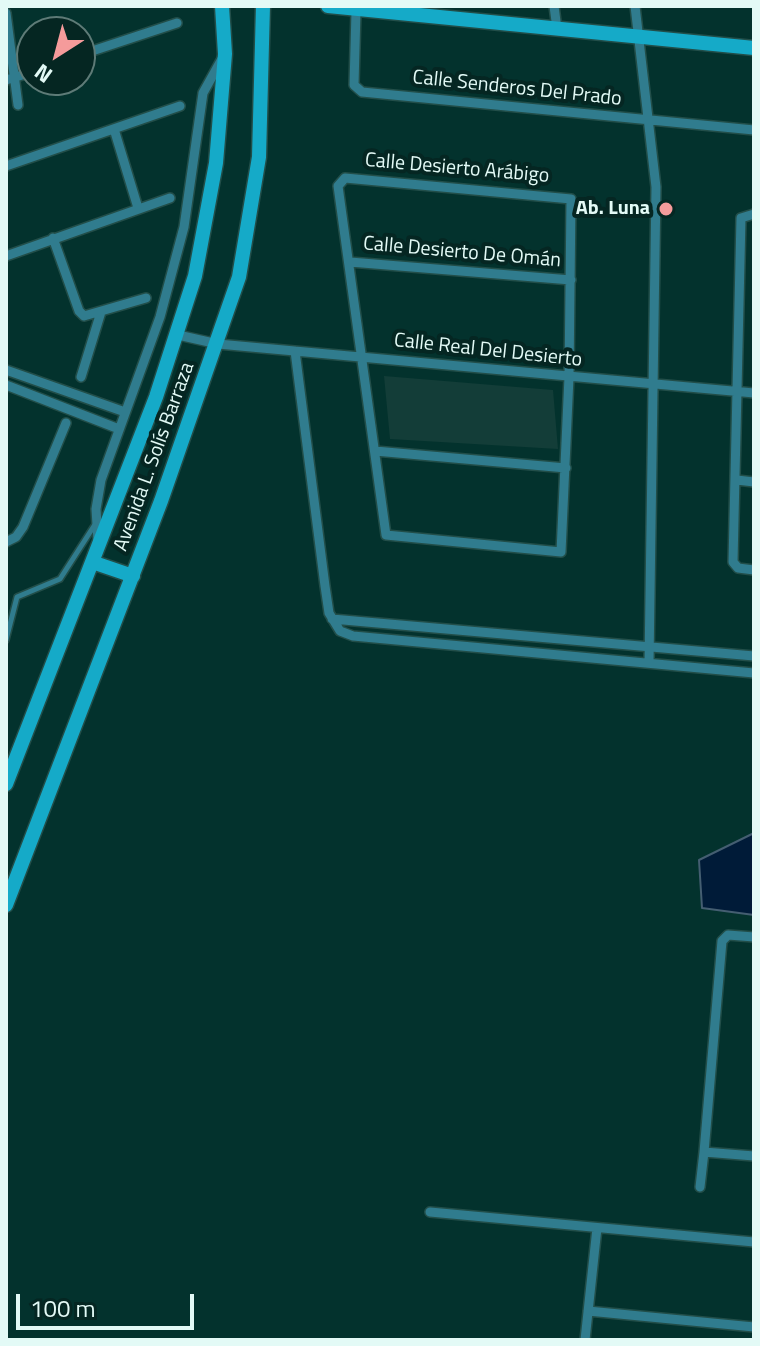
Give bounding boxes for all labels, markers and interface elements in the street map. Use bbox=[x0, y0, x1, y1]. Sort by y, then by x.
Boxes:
north arrow bbox=[16, 16, 96, 96]
text: N bbox=[27, 56, 59, 92]
street label: Calle Senderos Del Prado bbox=[411, 66, 623, 112]
street label: Calle Desierto Arábigo bbox=[364, 149, 550, 189]
place label: Ab. Luna bbox=[576, 197, 650, 221]
marker: Ab. Luna bbox=[657, 200, 675, 218]
street label: Calle Desierto De Omán bbox=[362, 232, 562, 274]
street label: Calle Real Del Desierto bbox=[393, 329, 583, 373]
street label: Avenida L. Solís Barraza bbox=[110, 359, 200, 555]
scale bar bbox=[20, 1278, 198, 1328]
text: 100 m bbox=[30, 1290, 96, 1326]

